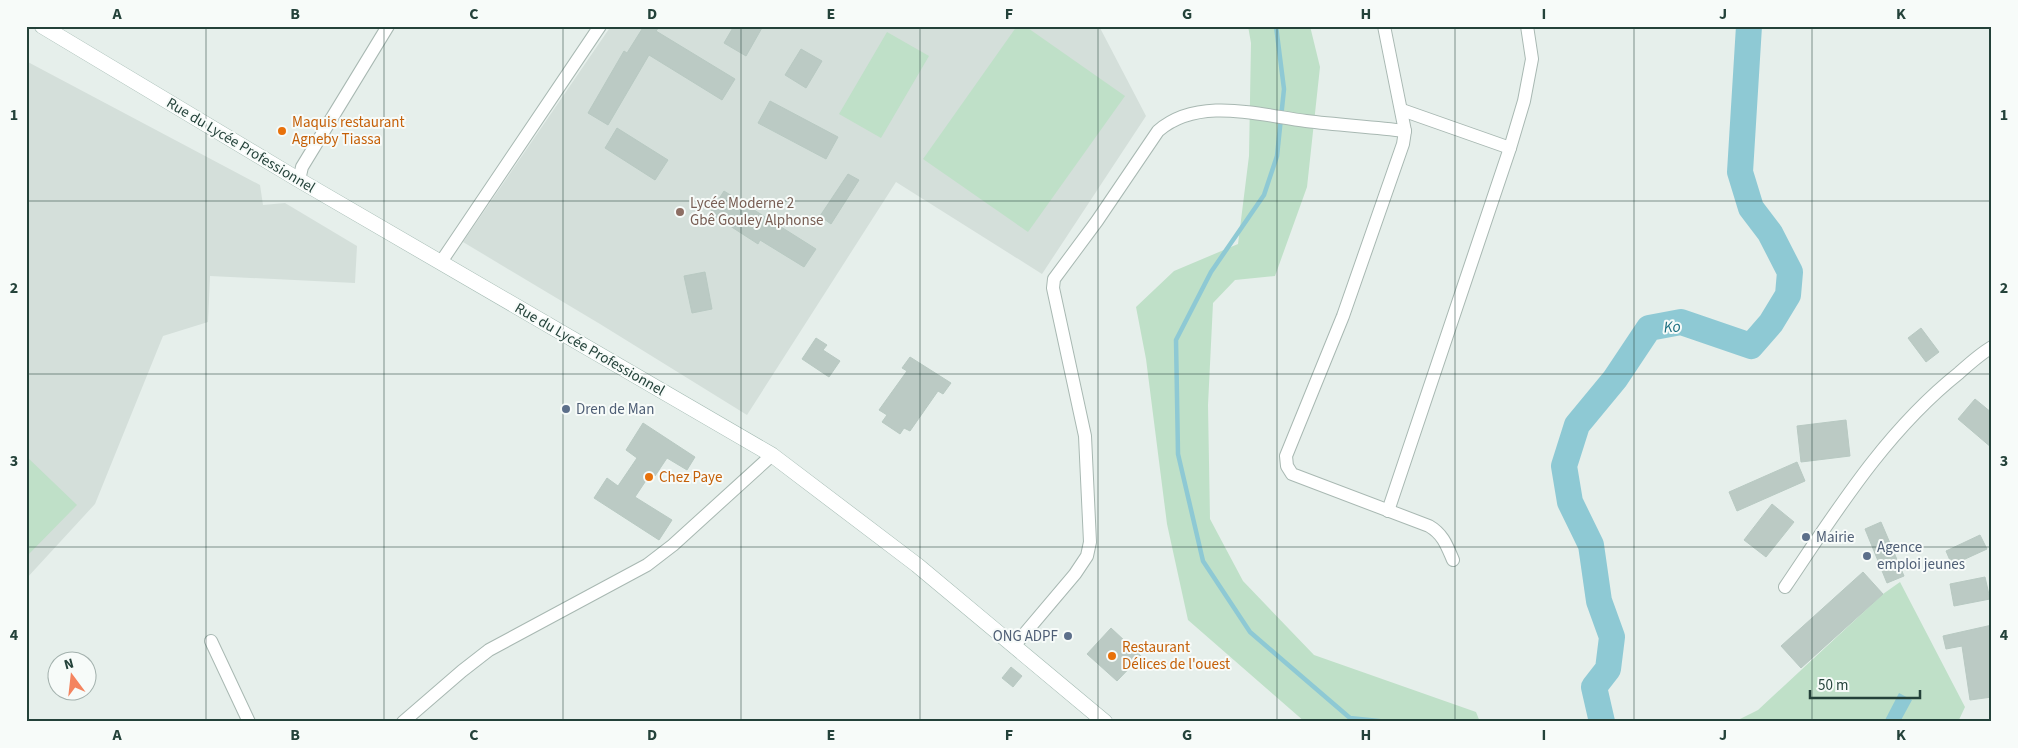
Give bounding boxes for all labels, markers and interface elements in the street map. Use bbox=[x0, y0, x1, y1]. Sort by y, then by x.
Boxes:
text: A bbox=[111, 3, 122, 25]
text: B bbox=[290, 3, 300, 25]
text: C bbox=[469, 3, 479, 25]
text: D bbox=[647, 3, 657, 25]
text: E bbox=[827, 3, 835, 25]
text: F bbox=[1005, 3, 1013, 25]
text: G bbox=[1182, 3, 1192, 25]
text: H bbox=[1361, 3, 1371, 25]
text: I bbox=[1542, 3, 1546, 25]
text: J bbox=[1719, 3, 1727, 25]
text: K bbox=[1896, 3, 1906, 25]
street label: Rue du Lycée Professionnel bbox=[162, 93, 319, 198]
text: 1 bbox=[10, 104, 18, 126]
text: 1 bbox=[2000, 104, 2008, 126]
place label: Maquis restaurant Agneby Tiassa bbox=[292, 112, 405, 150]
marker: Maquis restaurant Agneby Tiassa bbox=[276, 125, 288, 137]
place label: Lycée Moderne 2 Gbê Gouley Alphonse bbox=[690, 193, 823, 231]
marker: Lycée Moderne 2 Gbê Gouley Alphonse bbox=[674, 206, 686, 218]
text: 2 bbox=[10, 277, 18, 299]
text: 2 bbox=[2000, 277, 2008, 299]
street label: Rue du Lycée Professionnel bbox=[511, 298, 669, 401]
water label: Ko bbox=[1663, 315, 1681, 339]
place label: Dren de Man bbox=[576, 399, 654, 420]
marker: Dren de Man bbox=[560, 403, 572, 415]
text: 3 bbox=[10, 450, 18, 472]
text: 3 bbox=[2000, 450, 2008, 472]
place label: Chez Paye bbox=[659, 467, 722, 488]
marker: Chez Paye bbox=[643, 471, 655, 483]
place label: Mairie bbox=[1816, 527, 1855, 548]
marker: Mairie bbox=[1800, 531, 1812, 543]
place label: Agence emploi jeunes bbox=[1877, 537, 1965, 575]
marker: Agence emploi jeunes bbox=[1861, 550, 1873, 562]
text: 4 bbox=[10, 624, 19, 646]
text: 4 bbox=[2000, 624, 2009, 646]
place label: ONG ADPF bbox=[993, 626, 1059, 647]
marker: ONG ADPF bbox=[1062, 630, 1074, 642]
place label: Restaurant Délices de l'ouest bbox=[1122, 637, 1230, 675]
north arrow bbox=[48, 650, 98, 700]
marker: Restaurant Délices de l'ouest bbox=[1106, 650, 1118, 662]
text: N bbox=[62, 654, 76, 675]
scale bar bbox=[1810, 668, 1920, 700]
text: 50 m bbox=[1818, 675, 1848, 696]
text: A bbox=[111, 724, 122, 746]
text: B bbox=[290, 724, 300, 746]
text: C bbox=[469, 724, 479, 746]
text: D bbox=[647, 724, 657, 746]
text: E bbox=[827, 724, 835, 746]
text: F bbox=[1005, 724, 1013, 746]
text: G bbox=[1182, 724, 1192, 746]
text: H bbox=[1361, 724, 1371, 746]
text: I bbox=[1542, 724, 1546, 746]
text: J bbox=[1719, 724, 1727, 746]
text: K bbox=[1896, 724, 1906, 746]

